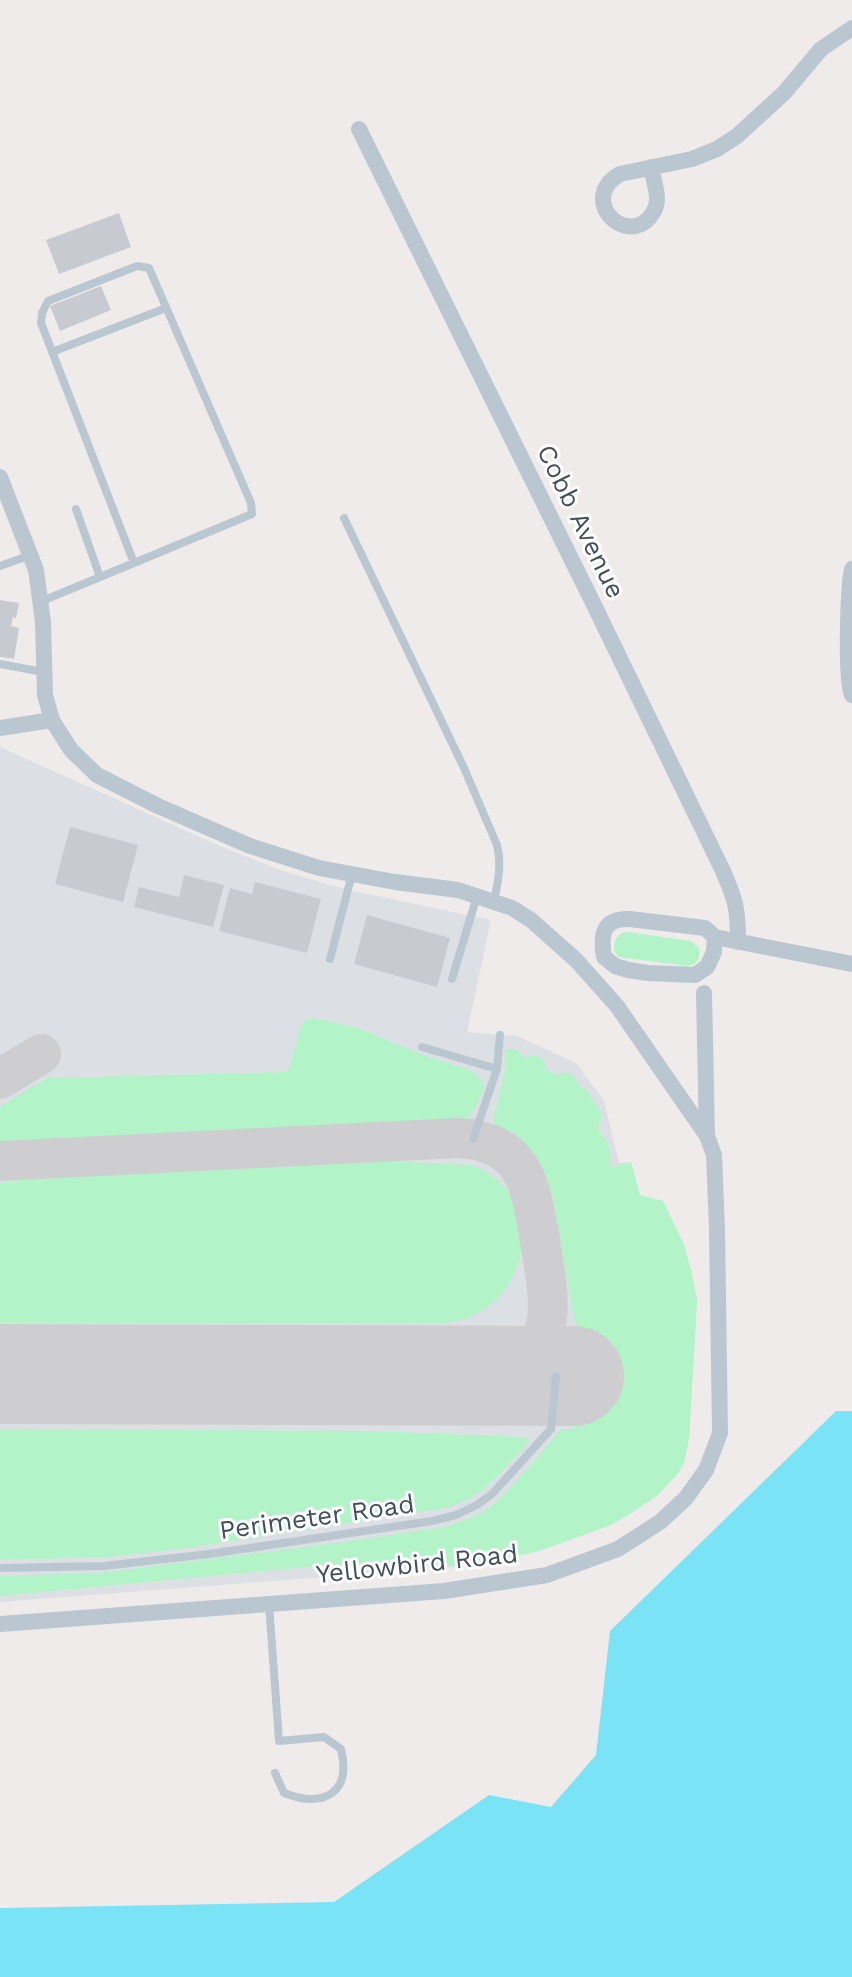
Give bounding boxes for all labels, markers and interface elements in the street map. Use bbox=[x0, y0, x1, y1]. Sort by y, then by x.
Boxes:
street label: Cobb Avenue bbox=[529, 440, 631, 604]
street label: Perimeter Road bbox=[218, 1489, 416, 1547]
street label: Yellowbird Road bbox=[314, 1539, 520, 1591]

